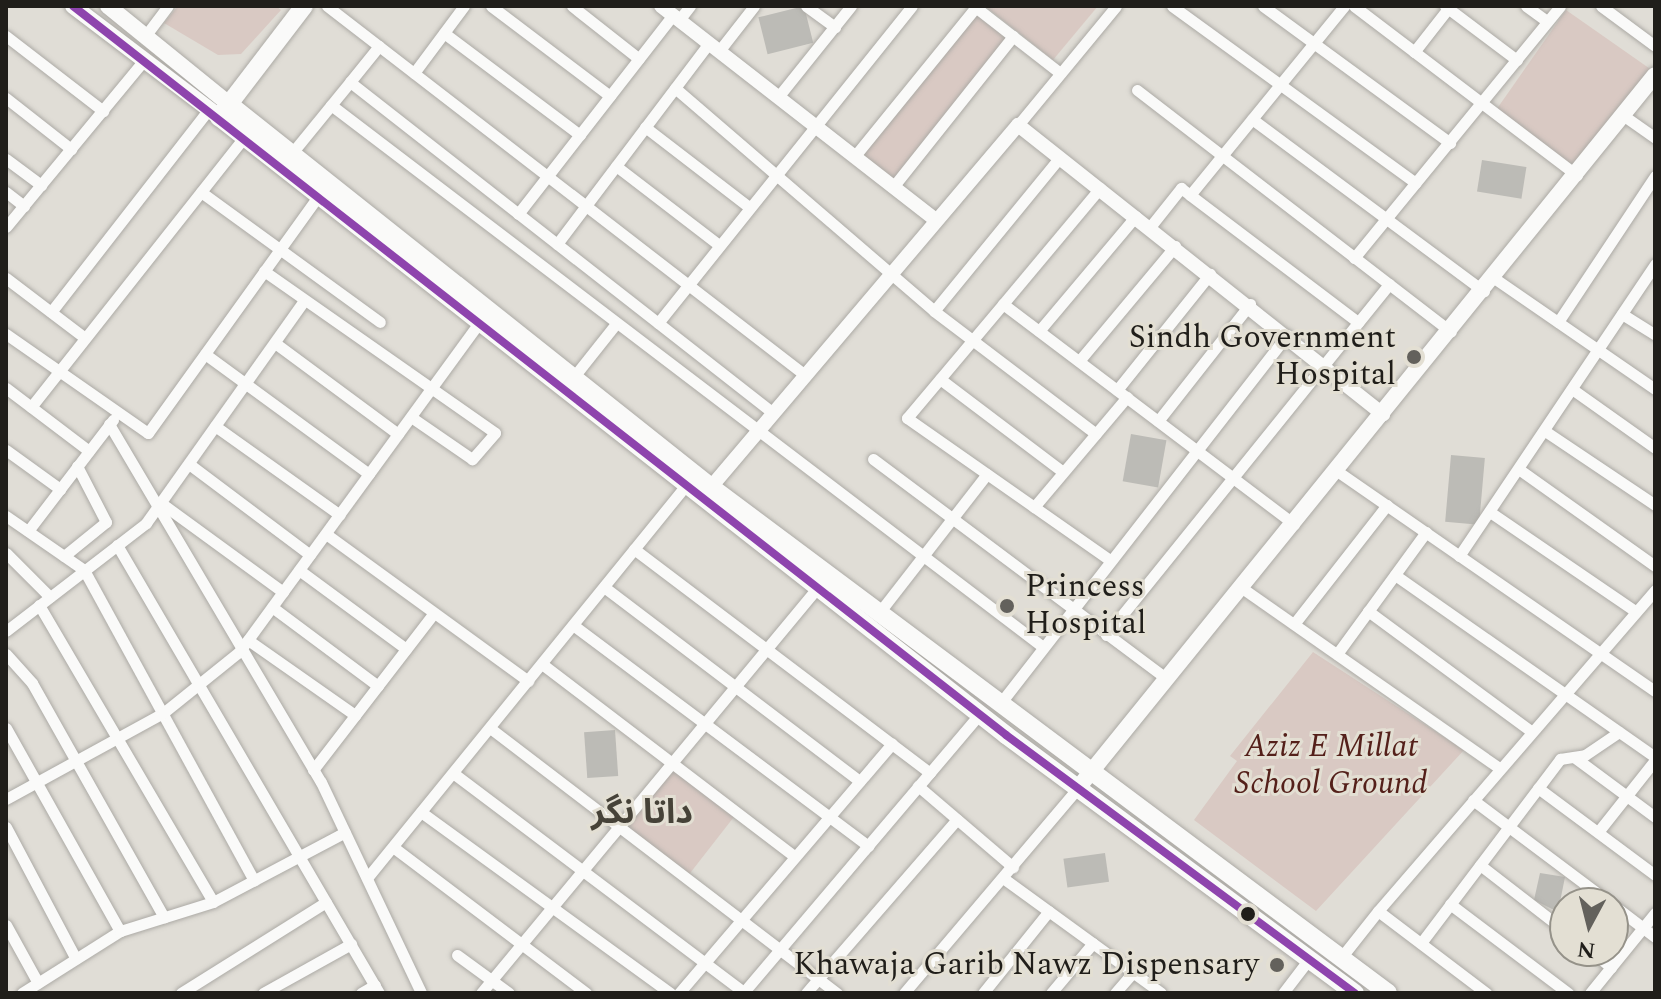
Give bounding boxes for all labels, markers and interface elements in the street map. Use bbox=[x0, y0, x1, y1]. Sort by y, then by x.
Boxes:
place label: Sindh Government Hospital bbox=[1129, 320, 1396, 395]
marker: Sindh Government Hospital bbox=[1403, 346, 1425, 368]
place label: Princess Hospital bbox=[1025, 569, 1146, 644]
marker: Princess Hospital bbox=[996, 595, 1018, 617]
park label: Aziz E Millat School Ground bbox=[1235, 729, 1427, 804]
district label: داتا نگر bbox=[591, 794, 693, 834]
north arrow bbox=[1549, 887, 1629, 967]
unlabelled marker bbox=[1240, 906, 1256, 922]
text: N bbox=[1575, 932, 1597, 967]
place label: Khawaja Garib Nawz Dispensary bbox=[793, 946, 1259, 984]
marker: Khawaja Garib Nawz Dispensary bbox=[1266, 954, 1288, 976]

